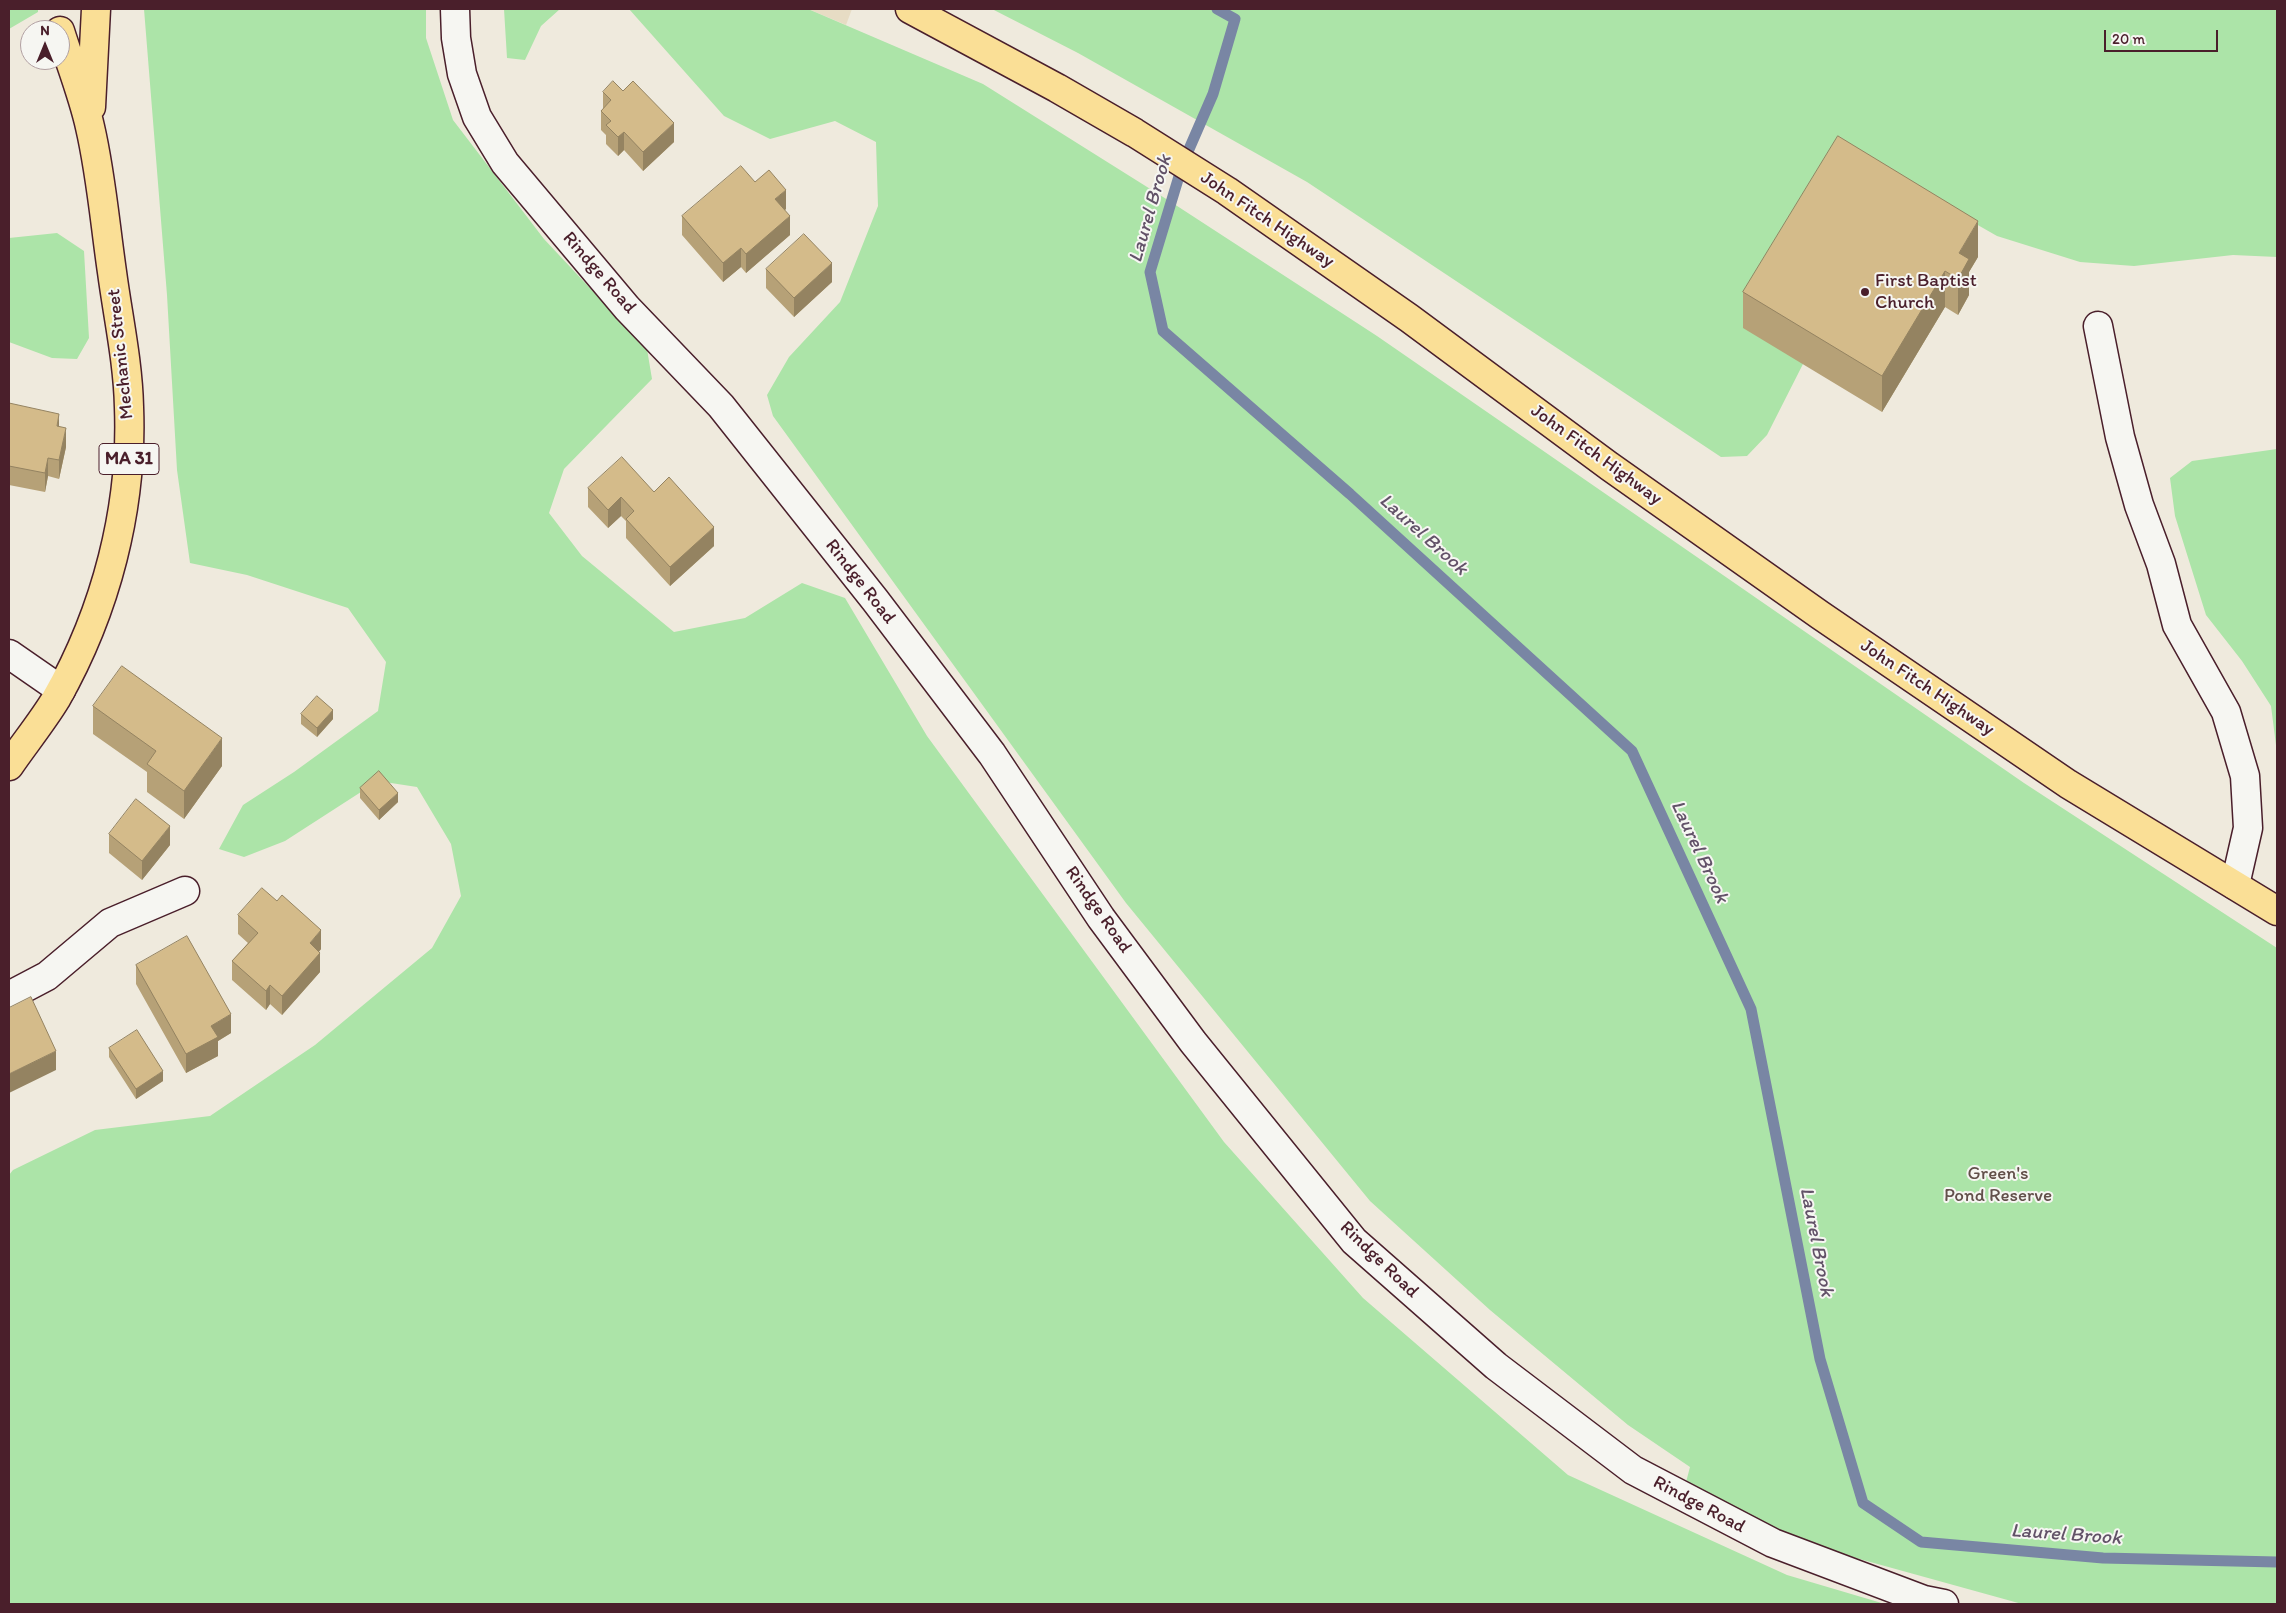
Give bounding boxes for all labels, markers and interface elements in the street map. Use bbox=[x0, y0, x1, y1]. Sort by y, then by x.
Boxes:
north arrow bbox=[20, 20, 70, 70]
scale bar bbox=[2106, 20, 2220, 52]
text: N bbox=[40, 22, 50, 39]
text: 20 m bbox=[2112, 30, 2145, 48]
water label: Laurel Brook bbox=[1124, 153, 1178, 265]
street label: John Fitch Highway bbox=[1196, 167, 1338, 273]
street label: Rindge Road bbox=[557, 227, 641, 319]
place label: First Baptist Church bbox=[1875, 270, 1977, 314]
marker: First Baptist Church bbox=[1859, 286, 1871, 298]
street label: Mechanic Street bbox=[103, 288, 139, 420]
street label: John Fitch Highway bbox=[1526, 400, 1666, 510]
road number: MA 31 bbox=[99, 444, 159, 474]
water label: Laurel Brook bbox=[1374, 489, 1472, 581]
street label: Rindge Road bbox=[820, 535, 900, 629]
street label: John Fitch Highway bbox=[1856, 635, 1998, 741]
water label: Laurel Brook bbox=[1665, 797, 1733, 907]
street label: Rindge Road bbox=[1060, 862, 1136, 958]
park label: Green's Pond Reserve bbox=[1944, 1163, 2052, 1207]
water label: Laurel Brook bbox=[1794, 1185, 1838, 1299]
street label: Rindge Road bbox=[1335, 1217, 1423, 1303]
street label: Rindge Road bbox=[1649, 1471, 1749, 1539]
water label: Laurel Brook bbox=[2010, 1519, 2122, 1551]

